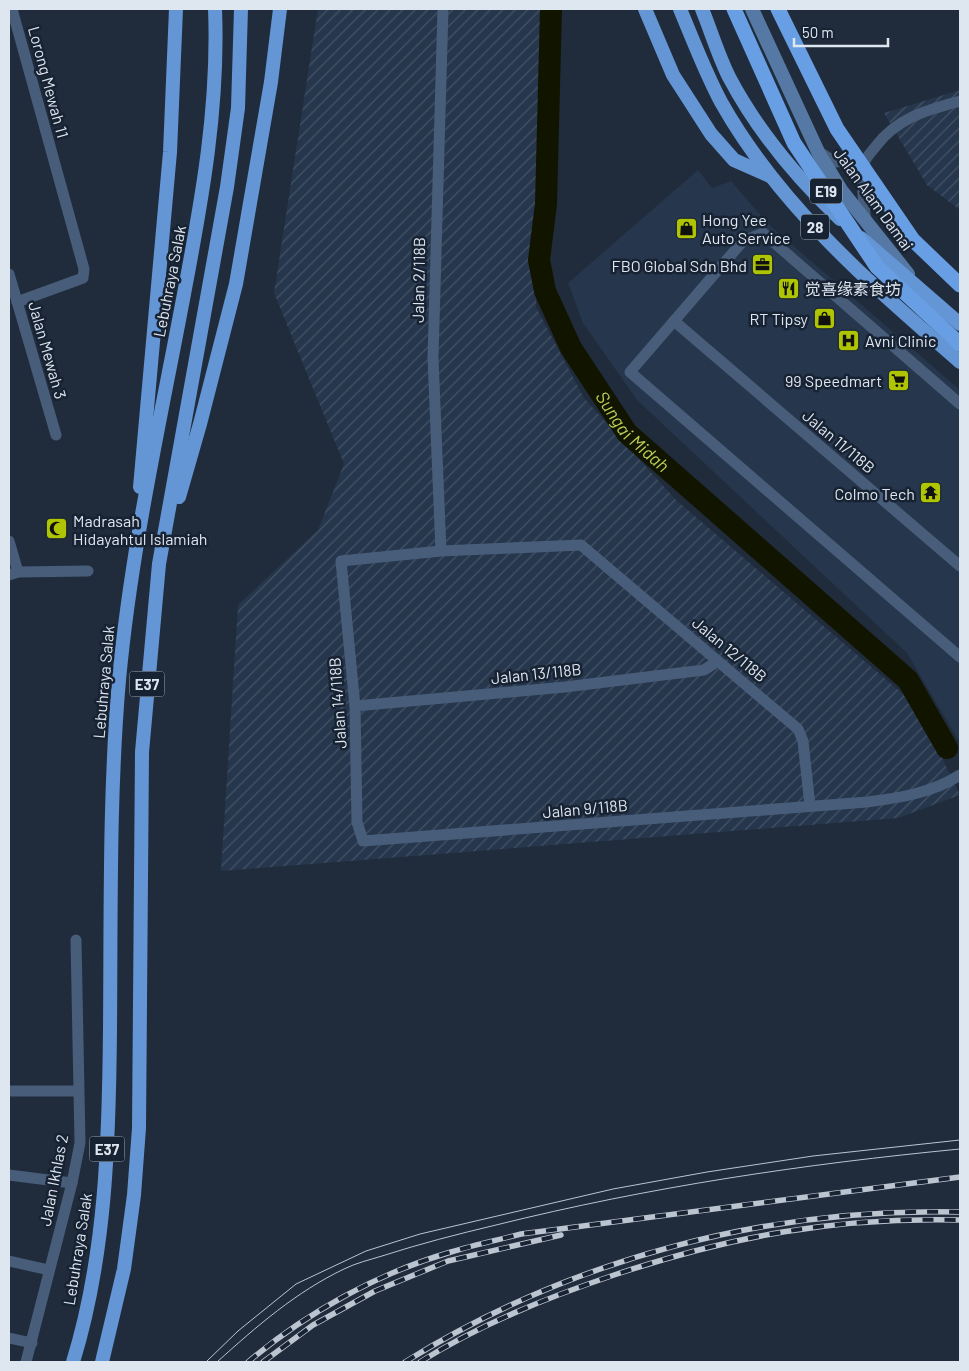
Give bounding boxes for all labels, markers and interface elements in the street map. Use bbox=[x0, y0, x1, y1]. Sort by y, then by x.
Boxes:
scale bar bbox=[794, 15, 888, 47]
text: 50 m bbox=[802, 23, 834, 41]
street label: Lorong Mewah 11 bbox=[25, 24, 73, 140]
street label: Jalan Alam Damai bbox=[830, 144, 918, 254]
road number: E19 bbox=[810, 178, 842, 204]
place label: Hong Yee Auto Service bbox=[702, 210, 790, 247]
road number: 28 bbox=[801, 214, 829, 240]
shop icon: Hong Yee Auto Service bbox=[674, 216, 698, 240]
street label: Lebuhraya Salak bbox=[149, 224, 189, 338]
street label: Jalan 2/118B bbox=[408, 237, 428, 323]
office icon: FBO Global Sdn Bhd bbox=[751, 253, 775, 277]
place label: FBO Global Sdn Bhd bbox=[612, 256, 747, 275]
restaurant icon: 觉喜缘素食坊 bbox=[777, 276, 801, 300]
place label: 觉喜缘素食坊 bbox=[805, 279, 901, 298]
street label: Jalan Mewah 3 bbox=[25, 299, 71, 401]
shop icon: RT Tipsy bbox=[812, 306, 836, 330]
place label: RT Tipsy bbox=[750, 309, 809, 328]
hospital icon: Avni Clinic bbox=[837, 328, 861, 352]
place label: Avni Clinic bbox=[865, 331, 936, 350]
supermarket icon: 99 Speedmart bbox=[886, 368, 910, 392]
place label: 99 Speedmart bbox=[785, 371, 882, 390]
water label: Sungai Midah bbox=[591, 387, 674, 476]
street label: Jalan 11/118B bbox=[799, 405, 879, 477]
temple icon: Colmo Tech bbox=[919, 481, 943, 505]
place label: Colmo Tech bbox=[834, 484, 915, 503]
place label: Madrasah Hidayahtul Islamiah bbox=[73, 511, 207, 548]
mosque icon: Madrasah Hidayahtul Islamiah bbox=[45, 517, 69, 541]
street label: Jalan 12/118B bbox=[689, 612, 771, 686]
street label: Lebuhraya Salak bbox=[89, 625, 117, 739]
street label: Jalan 14/118B bbox=[324, 657, 350, 749]
street label: Jalan 13/118B bbox=[490, 659, 582, 687]
road number: E37 bbox=[130, 672, 164, 696]
street label: Jalan 9/118B bbox=[542, 795, 628, 821]
street label: Jalan Ikhlas 2 bbox=[35, 1132, 71, 1228]
road number: E37 bbox=[90, 1136, 124, 1162]
street label: Lebuhraya Salak bbox=[59, 1192, 95, 1306]

